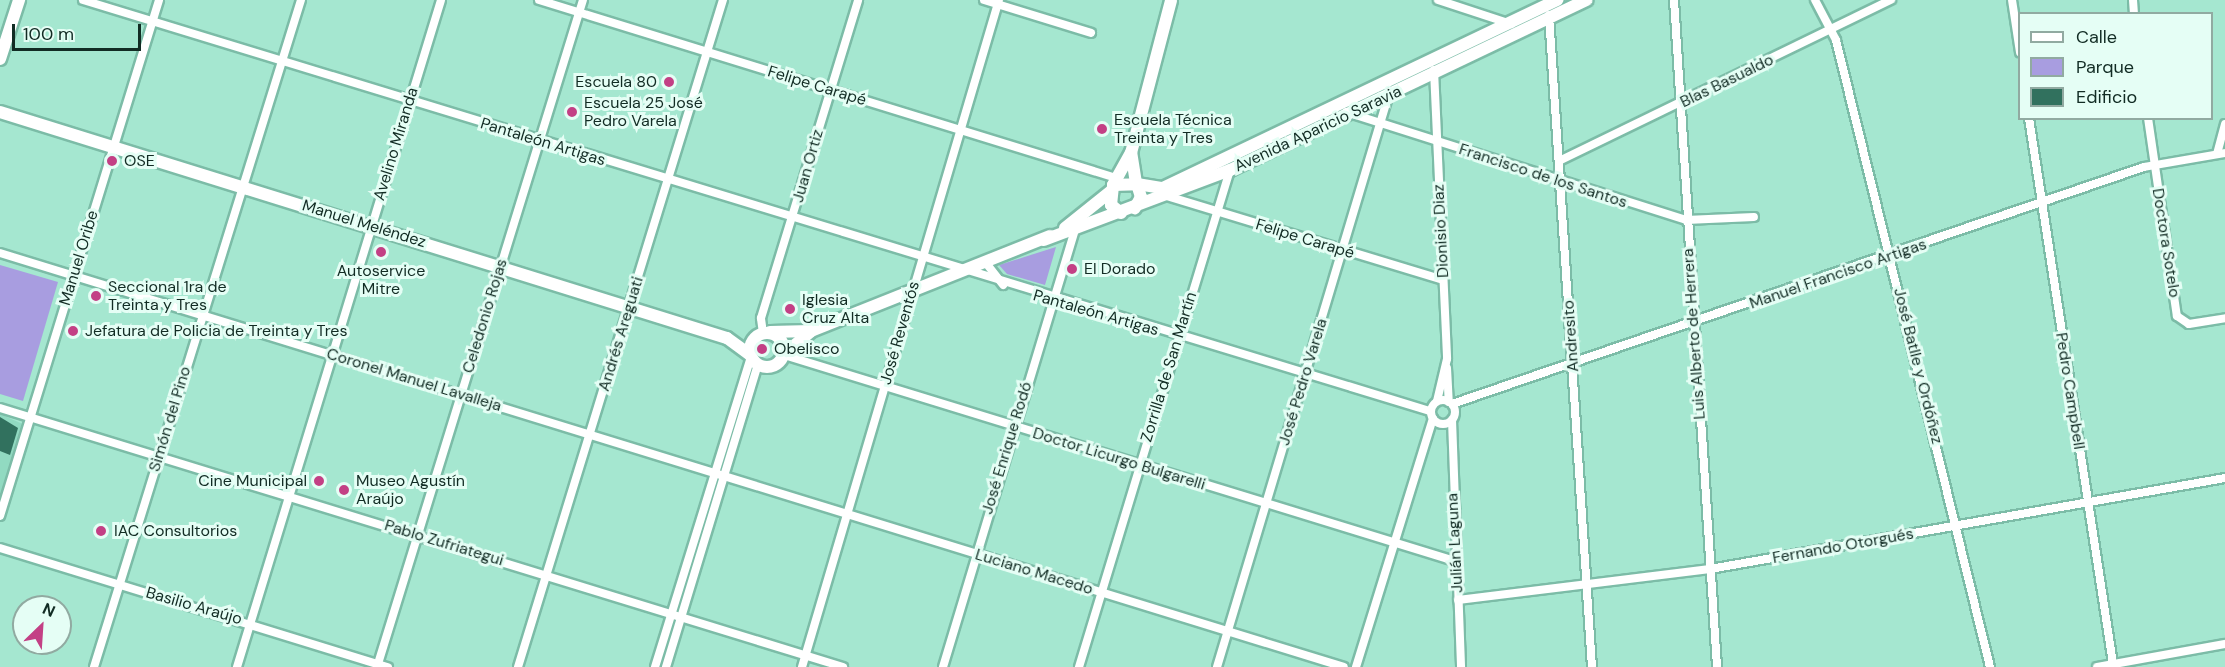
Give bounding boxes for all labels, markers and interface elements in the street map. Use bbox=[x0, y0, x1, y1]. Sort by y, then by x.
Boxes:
scale bar bbox=[15, 12, 144, 50]
legend bbox=[2018, 12, 2213, 120]
text: 100 m bbox=[23, 22, 74, 46]
text: Calle bbox=[2076, 25, 2117, 49]
street label: Blas Basualdo bbox=[1677, 50, 1777, 112]
text: Parque bbox=[2076, 55, 2134, 79]
street label: Felipe Carapé bbox=[765, 62, 869, 110]
place label: Escuela 80 bbox=[575, 72, 657, 92]
marker: Escuela 80 bbox=[662, 75, 676, 89]
street label: Avenida Aparicio Saravia bbox=[1231, 82, 1405, 176]
street label: Avelino Miranda bbox=[370, 85, 422, 203]
text: Edificio bbox=[2076, 85, 2137, 109]
place label: Escuela 25 José Pedro Varela bbox=[584, 93, 703, 131]
marker: Escuela 25 José Pedro Varela bbox=[565, 105, 579, 119]
place label: Escuela Técnica Treinta y Tres bbox=[1114, 110, 1232, 148]
street label: Pantaleón Artigas bbox=[478, 114, 608, 170]
marker: Escuela Técnica Treinta y Tres bbox=[1095, 122, 1109, 136]
street label: Juan Ortiz bbox=[788, 127, 828, 205]
street label: Francisco de los Santos bbox=[1456, 140, 1630, 212]
place label: OSE bbox=[124, 151, 155, 171]
marker: OSE bbox=[105, 154, 119, 168]
street label: Dionisio Diaz bbox=[1429, 184, 1453, 278]
street label: Doctora Sotelo bbox=[2148, 187, 2184, 299]
street label: Manuel Meléndez bbox=[300, 196, 428, 252]
street label: Manuel Oribe bbox=[55, 208, 103, 308]
street label: Felipe Carapé bbox=[1253, 215, 1357, 263]
street label: Manuel Francisco Artigas bbox=[1747, 235, 1929, 313]
marker: Autoservice Mitre bbox=[374, 245, 388, 259]
street label: Luis Alberto de Herrera bbox=[1678, 248, 1710, 420]
street label: Celedonio Rojas bbox=[458, 256, 512, 376]
place label: El Dorado bbox=[1084, 259, 1156, 279]
place label: Autoservice Mitre bbox=[337, 261, 425, 299]
marker: El Dorado bbox=[1065, 262, 1079, 276]
street label: Andrés Areguati bbox=[594, 274, 648, 394]
place label: Seccional 1ra de Treinta y Tres bbox=[108, 277, 227, 315]
street label: José Reventós bbox=[876, 279, 924, 387]
street label: Pantaleón Artigas bbox=[1031, 286, 1161, 340]
street label: José Batlle y Ordóñez bbox=[1889, 286, 1947, 446]
marker: Seccional 1ra de Treinta y Tres bbox=[89, 289, 103, 303]
place label: Iglesia Cruz Alta bbox=[802, 290, 869, 328]
street label: Zorrilla de San Martín bbox=[1137, 290, 1201, 444]
street label: Andresito bbox=[1559, 299, 1583, 373]
marker: Iglesia Cruz Alta bbox=[783, 302, 797, 316]
street label: José Pedro Varela bbox=[1275, 316, 1331, 448]
place label: Jefatura de Policia de Treinta y Tres bbox=[85, 321, 347, 341]
marker: Jefatura de Policia de Treinta y Tres bbox=[66, 324, 80, 338]
street label: Pedro Campbell bbox=[2051, 331, 2089, 451]
place label: Obelisco bbox=[774, 339, 840, 359]
marker: Obelisco bbox=[755, 342, 769, 356]
street label: Coronel Manuel Lavalleja bbox=[324, 344, 504, 416]
street label: Simón del Pino bbox=[145, 364, 195, 474]
street label: José Enrique Rodó bbox=[978, 379, 1036, 517]
street label: Doctor Licurgo Bulgarelli bbox=[1030, 424, 1208, 494]
place label: Cine Municipal bbox=[198, 471, 307, 491]
place label: Museo Agustín Araújo bbox=[356, 471, 465, 509]
marker: Cine Municipal bbox=[312, 474, 326, 488]
marker: Museo Agustín Araújo bbox=[337, 483, 351, 497]
street label: Julián Laguna bbox=[1443, 493, 1467, 593]
street label: Pablo Zufriategui bbox=[382, 516, 506, 570]
place label: IAC Consultorios bbox=[114, 521, 237, 541]
marker: IAC Consultorios bbox=[92, 522, 110, 540]
street label: Fernando Otorgués bbox=[1771, 524, 1915, 568]
street label: Luciano Macedo bbox=[973, 545, 1095, 599]
street label: Basilio Araújo bbox=[144, 583, 244, 629]
north arrow bbox=[12, 595, 72, 655]
text: N bbox=[39, 598, 59, 622]

